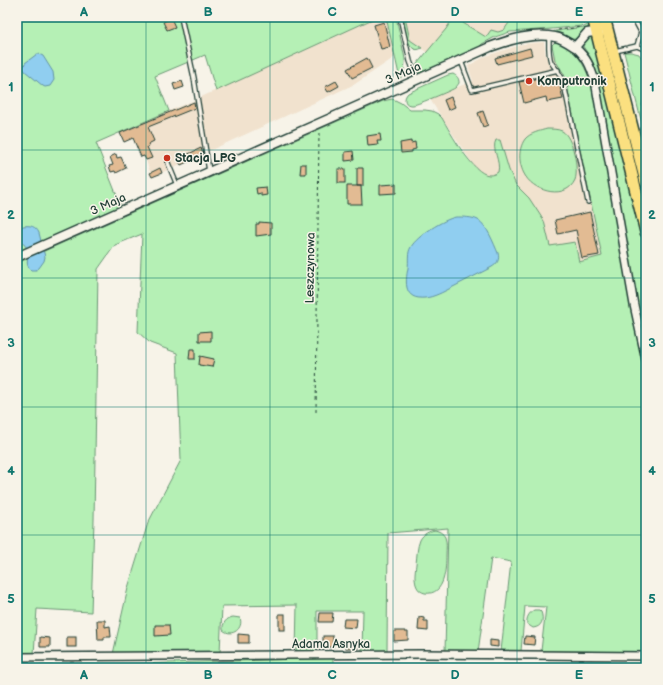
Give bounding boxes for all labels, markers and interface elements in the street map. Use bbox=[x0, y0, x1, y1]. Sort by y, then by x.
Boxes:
text: A bbox=[79, 4, 88, 20]
text: B bbox=[203, 4, 213, 20]
text: C bbox=[327, 4, 337, 20]
text: D bbox=[450, 4, 460, 20]
text: E bbox=[575, 4, 584, 20]
street label: 3 Maja bbox=[383, 59, 424, 88]
place label: Komputronik bbox=[537, 74, 607, 89]
marker: Komputronik bbox=[524, 76, 534, 86]
text: 1 bbox=[8, 79, 14, 95]
text: 1 bbox=[649, 79, 655, 95]
place label: Stacja LPG bbox=[175, 151, 236, 166]
marker: Stacja LPG bbox=[162, 153, 172, 163]
street label: 3 Maja bbox=[88, 190, 129, 219]
text: 2 bbox=[7, 207, 15, 223]
text: 2 bbox=[648, 207, 656, 223]
street label: Leszczynowa bbox=[302, 232, 319, 304]
text: 3 bbox=[7, 335, 15, 351]
text: 3 bbox=[648, 335, 656, 351]
text: 4 bbox=[7, 463, 15, 479]
text: 4 bbox=[648, 463, 656, 479]
text: 5 bbox=[7, 591, 15, 607]
text: 5 bbox=[648, 591, 656, 607]
street label: Adama Asnyka bbox=[292, 637, 370, 652]
text: A bbox=[79, 667, 88, 683]
text: B bbox=[203, 667, 213, 683]
text: C bbox=[327, 667, 337, 683]
text: D bbox=[450, 667, 460, 683]
text: E bbox=[575, 667, 584, 683]

